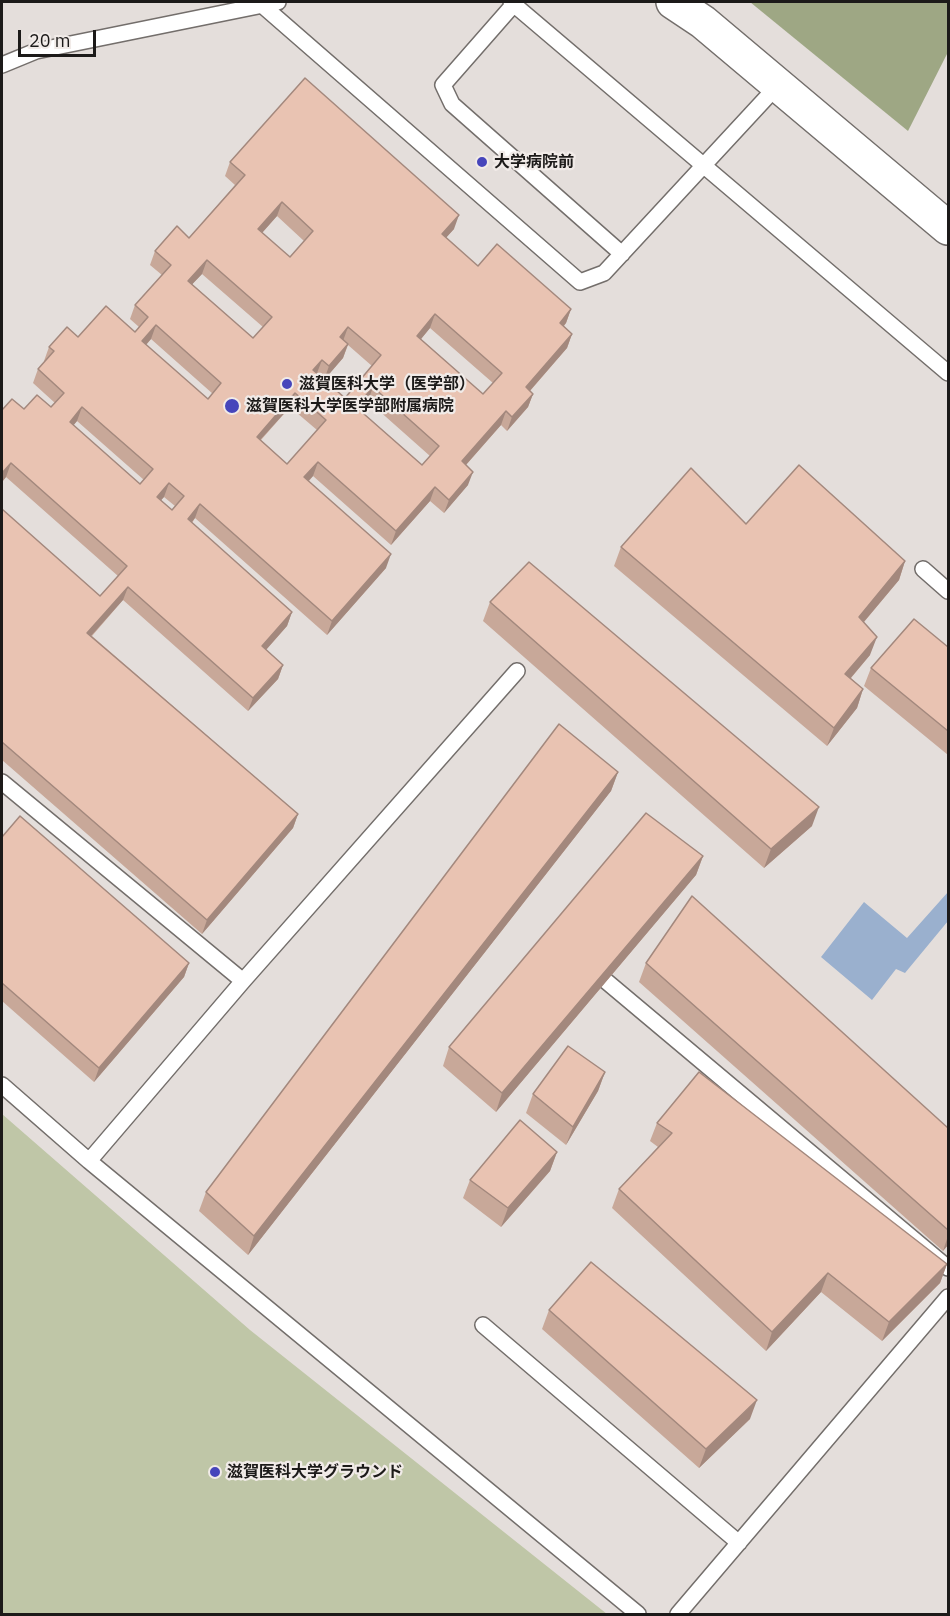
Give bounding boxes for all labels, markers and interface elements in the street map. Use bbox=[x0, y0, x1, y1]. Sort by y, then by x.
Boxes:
scale bar bbox=[21, 18, 99, 56]
text: 20 m bbox=[29, 29, 71, 52]
place label: 大学病院前 bbox=[494, 152, 574, 172]
marker: 大学病院前 bbox=[475, 155, 489, 169]
place label: 滋賀医科大学（医学部） bbox=[299, 374, 475, 394]
marker: 滋賀医科大学（医学部） bbox=[280, 377, 294, 391]
place label: 滋賀医科大学医学部附属病院 bbox=[246, 396, 454, 416]
marker: 滋賀医科大学医学部附属病院 bbox=[223, 397, 241, 415]
place label: 滋賀医科大学グラウンド bbox=[227, 1462, 403, 1482]
marker: 滋賀医科大学グラウンド bbox=[208, 1465, 222, 1479]

